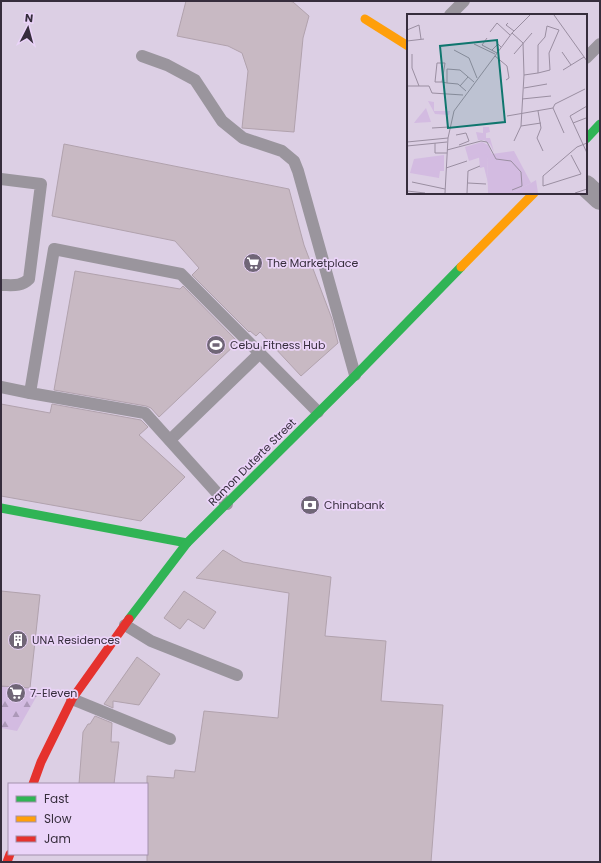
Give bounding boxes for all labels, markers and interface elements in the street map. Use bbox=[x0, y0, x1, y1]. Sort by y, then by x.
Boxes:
north arrow bbox=[8, 8, 48, 48]
text: N bbox=[24, 10, 34, 26]
inset map bbox=[407, 14, 587, 194]
supermarket icon: The Marketplace bbox=[242, 252, 264, 274]
place label: The Marketplace bbox=[267, 255, 359, 271]
sports icon: Cebu Fitness Hub bbox=[205, 334, 227, 356]
place label: Cebu Fitness Hub bbox=[230, 337, 325, 353]
street label: Ramon Duterte Street bbox=[205, 415, 299, 509]
bank icon: Chinabank bbox=[299, 494, 321, 516]
place label: Chinabank bbox=[324, 497, 385, 513]
building icon: UNA Residences bbox=[7, 629, 29, 651]
place label: UNA Residences bbox=[32, 632, 120, 648]
supermarket icon: 7-Eleven bbox=[5, 682, 27, 704]
place label: 7-Eleven bbox=[30, 685, 77, 701]
legend bbox=[8, 783, 148, 855]
text: Fast bbox=[44, 790, 69, 807]
text: Slow bbox=[44, 810, 72, 827]
text: Jam bbox=[44, 830, 71, 847]

